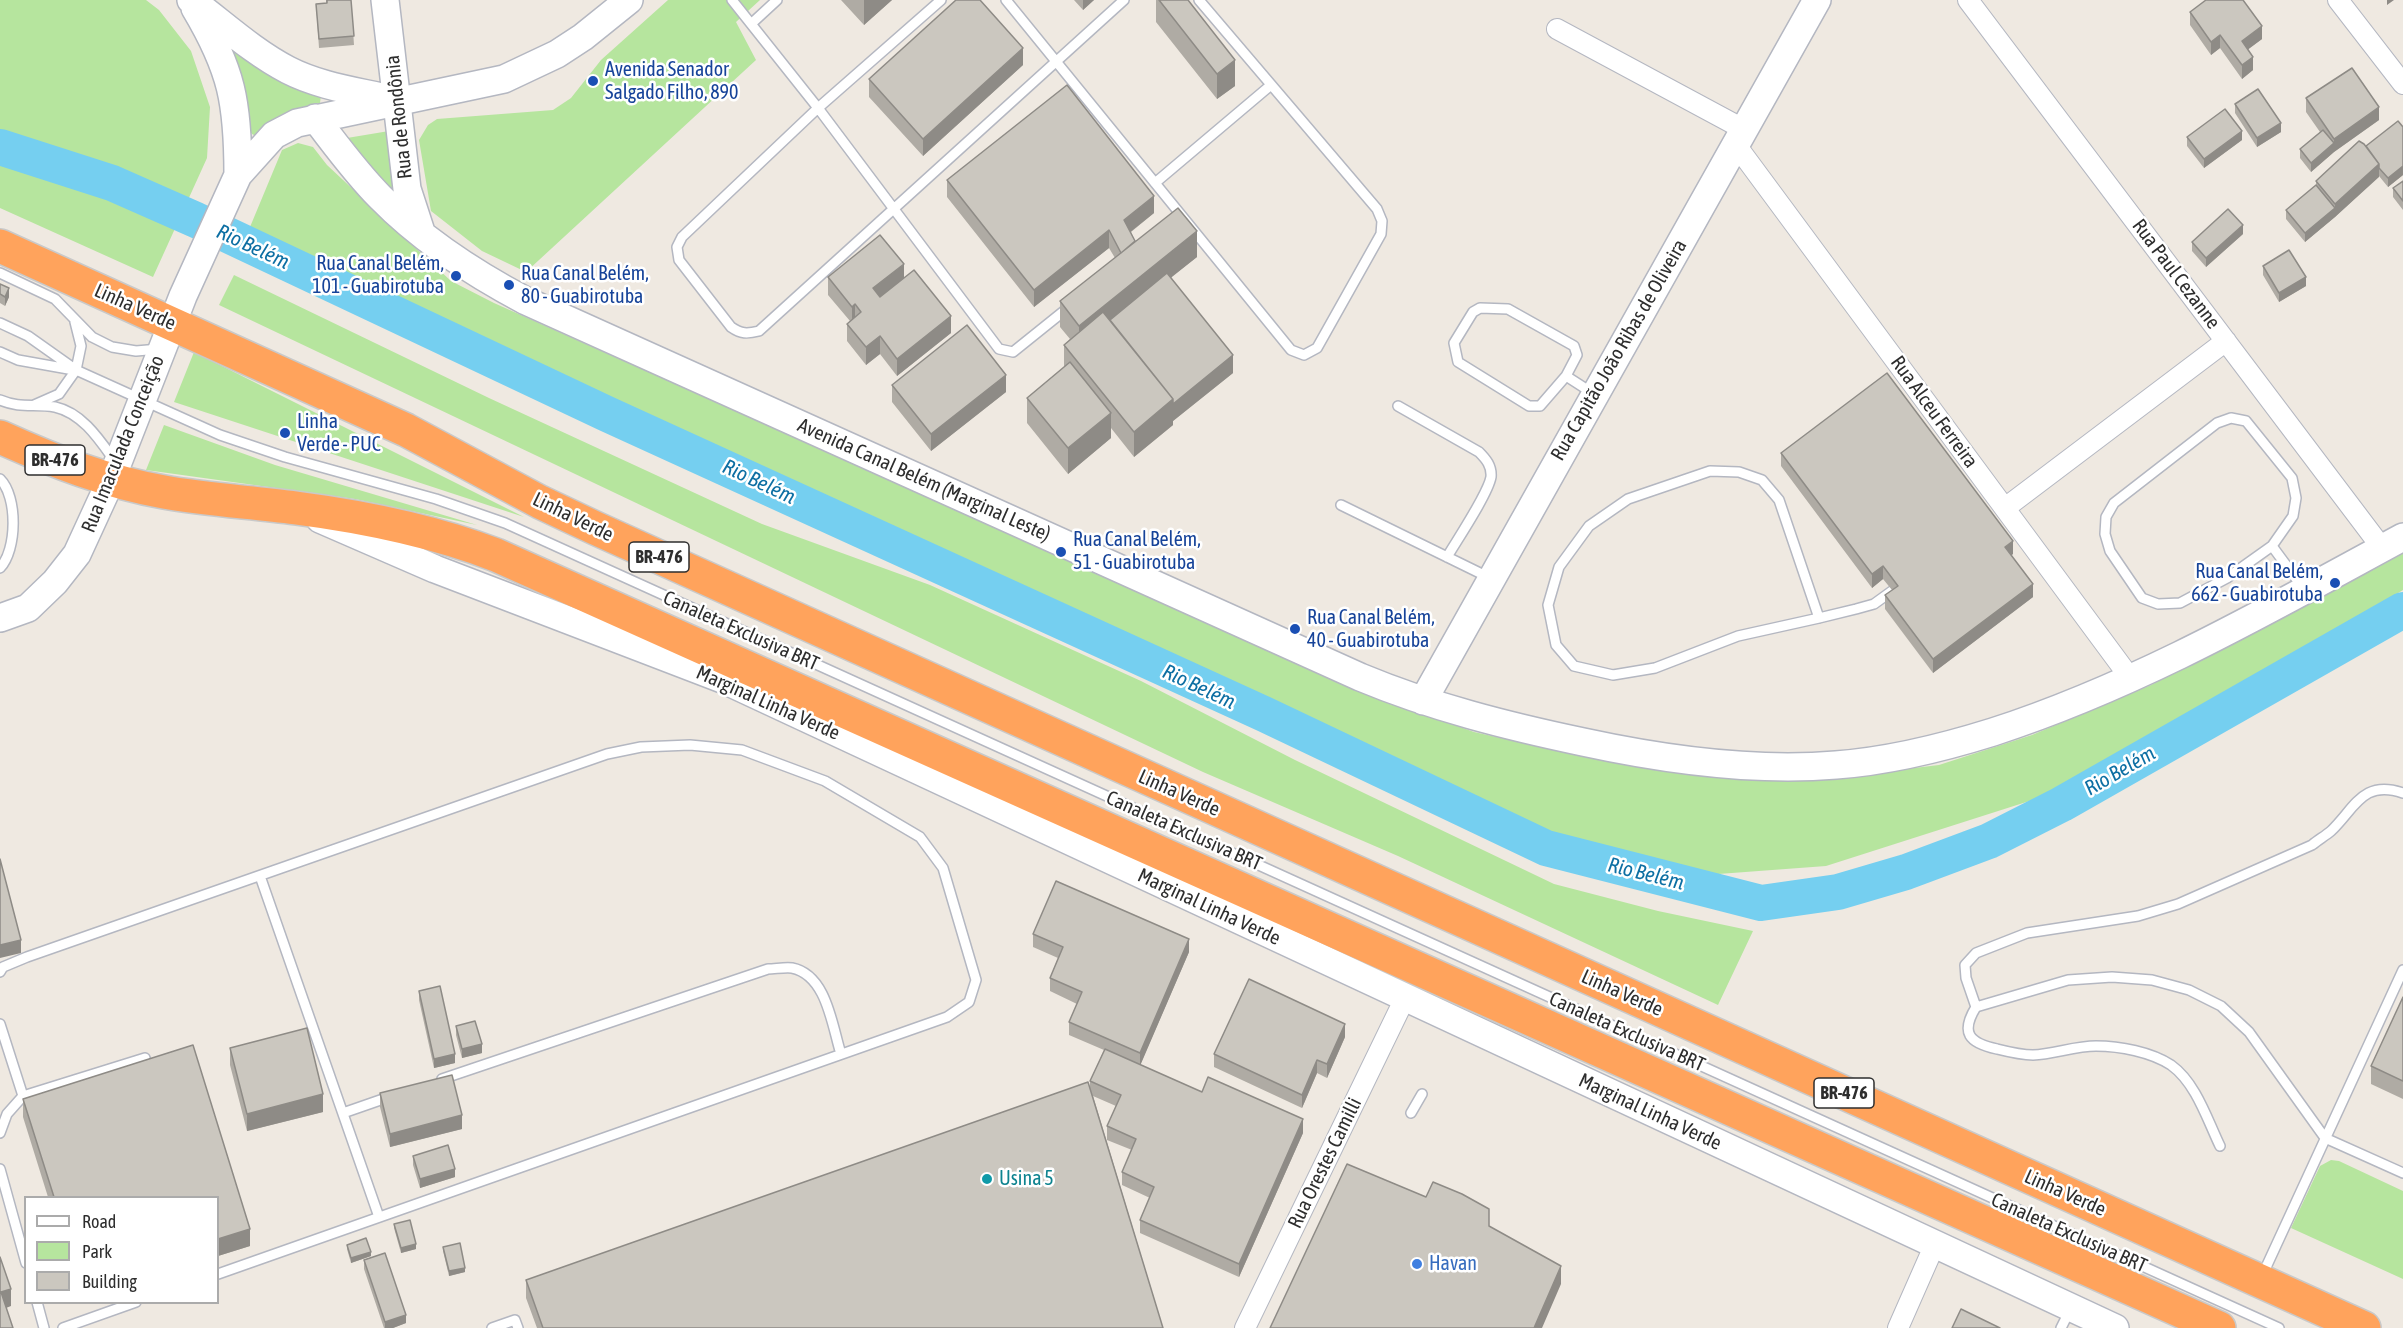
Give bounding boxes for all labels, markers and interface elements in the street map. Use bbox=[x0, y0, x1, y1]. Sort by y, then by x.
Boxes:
street label: Rua de Rondônia bbox=[381, 54, 417, 180]
place label: Avenida Senador Salgado Filho, 890 bbox=[605, 58, 738, 105]
marker: Avenida Senador Salgado Filho, 890 bbox=[586, 74, 600, 88]
street label: Rua Paul Cezanne bbox=[2127, 214, 2225, 334]
water label: Rio Belém bbox=[213, 219, 293, 275]
street label: Rua Capitão João Ribas de Oliveira bbox=[1546, 235, 1692, 465]
place label: Rua Canal Belém, 101 - Guabirotuba bbox=[312, 252, 444, 299]
place label: Rua Canal Belém, 80 - Guabirotuba bbox=[521, 262, 649, 309]
marker: Rua Canal Belém, 101 - Guabirotuba bbox=[449, 269, 463, 283]
street label: Linha Verde bbox=[91, 278, 179, 336]
marker: Rua Canal Belém, 80 - Guabirotuba bbox=[502, 278, 516, 292]
street label: Rua Alceu Ferreira bbox=[1885, 351, 1983, 473]
street label: Rua Imaculada Conceição bbox=[76, 352, 170, 536]
place label: Linha Verde - PUC bbox=[297, 410, 381, 457]
street label: Avenida Canal Belém (Marginal Leste) bbox=[794, 413, 1054, 547]
marker: Linha Verde - PUC bbox=[278, 426, 292, 440]
road number: BR-476 bbox=[25, 445, 85, 475]
water label: Rio Belém bbox=[719, 454, 799, 510]
street label: Linha Verde bbox=[529, 487, 617, 547]
place label: Rua Canal Belém, 51 - Guabirotuba bbox=[1073, 528, 1201, 575]
road number: BR-476 bbox=[629, 542, 689, 572]
marker: Rua Canal Belém, 51 - Guabirotuba bbox=[1054, 545, 1068, 559]
place label: Rua Canal Belém, 662 - Guabirotuba bbox=[2191, 560, 2323, 607]
marker: Rua Canal Belém, 662 - Guabirotuba bbox=[2328, 576, 2342, 590]
street label: Canaleta Exclusiva BRT bbox=[659, 586, 823, 676]
place label: Rua Canal Belém, 40 - Guabirotuba bbox=[1307, 606, 1435, 653]
marker: Rua Canal Belém, 40 - Guabirotuba bbox=[1288, 622, 1302, 636]
water label: Rio Belém bbox=[1159, 659, 1239, 715]
street label: Marginal Linha Verde bbox=[692, 661, 844, 745]
water label: Rio Belém bbox=[2080, 741, 2160, 801]
street label: Linha Verde bbox=[1135, 764, 1223, 822]
street label: Canaleta Exclusiva BRT bbox=[1102, 786, 1266, 876]
water label: Rio Belém bbox=[1605, 852, 1687, 896]
street label: Marginal Linha Verde bbox=[1134, 863, 1284, 951]
street label: Linha Verde bbox=[1578, 964, 1666, 1022]
street label: Canaleta Exclusiva BRT bbox=[1545, 987, 1709, 1077]
street label: Marginal Linha Verde bbox=[1575, 1068, 1725, 1156]
road number: BR-476 bbox=[1814, 1078, 1874, 1108]
street label: Rua Orestes Camilli bbox=[1283, 1094, 1367, 1232]
street label: Linha Verde bbox=[2021, 1164, 2109, 1222]
place label: Usina 5 bbox=[999, 1167, 1054, 1191]
marker: Usina 5 bbox=[980, 1172, 994, 1186]
street label: Canaleta Exclusiva BRT bbox=[1987, 1188, 2151, 1278]
legend bbox=[24, 1196, 219, 1304]
text: Road bbox=[82, 1211, 116, 1232]
text: Park bbox=[82, 1241, 112, 1262]
place label: Havan bbox=[1429, 1252, 1477, 1276]
marker: Havan bbox=[1410, 1257, 1424, 1271]
text: Building bbox=[82, 1271, 137, 1292]

